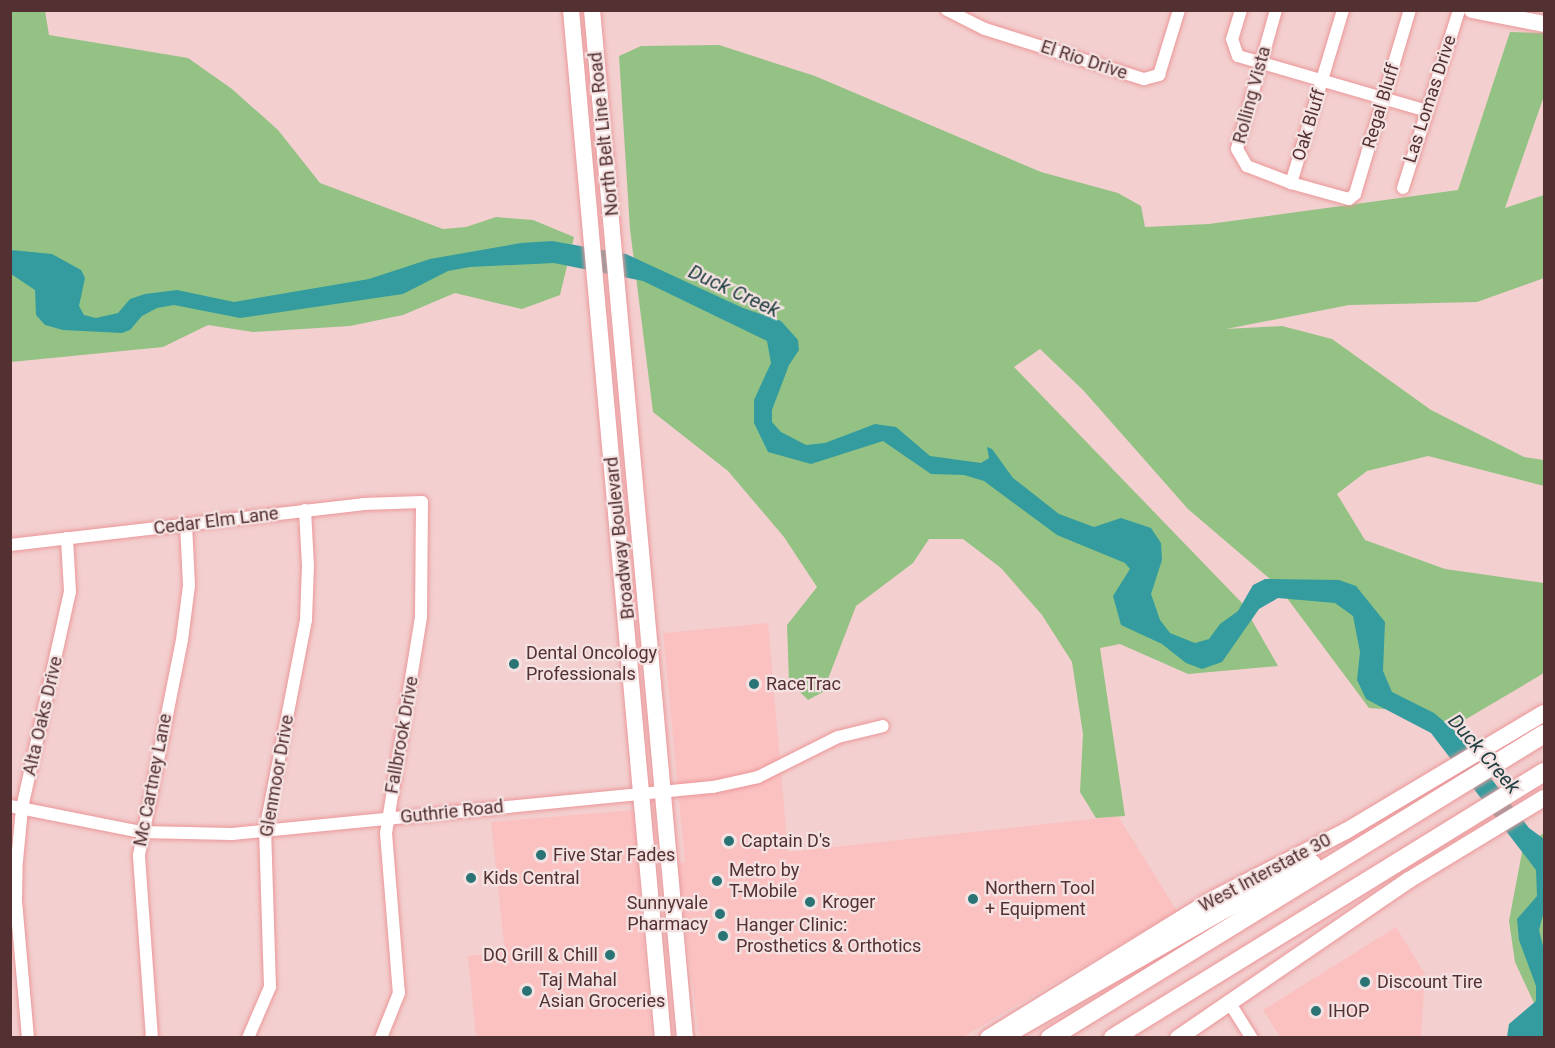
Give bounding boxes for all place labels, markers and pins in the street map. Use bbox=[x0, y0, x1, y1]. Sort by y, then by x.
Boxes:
place label: Dental Oncology Professionals bbox=[526, 643, 657, 686]
marker: Dental Oncology Professionals bbox=[507, 657, 521, 671]
place label: RaceTrac bbox=[766, 673, 841, 695]
marker: RaceTrac bbox=[747, 677, 761, 691]
place label: Captain D's bbox=[741, 830, 831, 852]
marker: Captain D's bbox=[722, 834, 736, 848]
place label: Five Star Fades bbox=[553, 844, 675, 866]
marker: Five Star Fades bbox=[534, 848, 548, 862]
place label: Metro by T-Mobile bbox=[729, 860, 799, 902]
place label: Kids Central bbox=[483, 867, 580, 889]
marker: Kids Central bbox=[464, 871, 478, 885]
marker: Metro by T-Mobile bbox=[710, 874, 724, 888]
place label: Northern Tool + Equipment bbox=[985, 878, 1095, 920]
place label: Kroger bbox=[822, 891, 875, 913]
marker: Northern Tool + Equipment bbox=[966, 892, 980, 906]
place label: Sunnyvale Pharmacy bbox=[627, 893, 708, 936]
marker: Kroger bbox=[803, 895, 817, 909]
marker: Sunnyvale Pharmacy bbox=[713, 907, 727, 921]
place label: Hanger Clinic: Prosthetics & Orthotics bbox=[736, 915, 921, 958]
marker: Hanger Clinic: Prosthetics & Orthotics bbox=[714, 927, 732, 945]
place label: DQ Grill & Chill bbox=[483, 944, 598, 966]
marker: DQ Grill & Chill bbox=[603, 948, 617, 962]
place label: Taj Mahal Asian Groceries bbox=[539, 970, 665, 1012]
place label: Discount Tire bbox=[1377, 971, 1483, 993]
marker: Discount Tire bbox=[1358, 975, 1372, 989]
marker: Taj Mahal Asian Groceries bbox=[520, 984, 534, 998]
place label: IHOP bbox=[1328, 1000, 1369, 1022]
marker: IHOP bbox=[1309, 1004, 1323, 1018]

